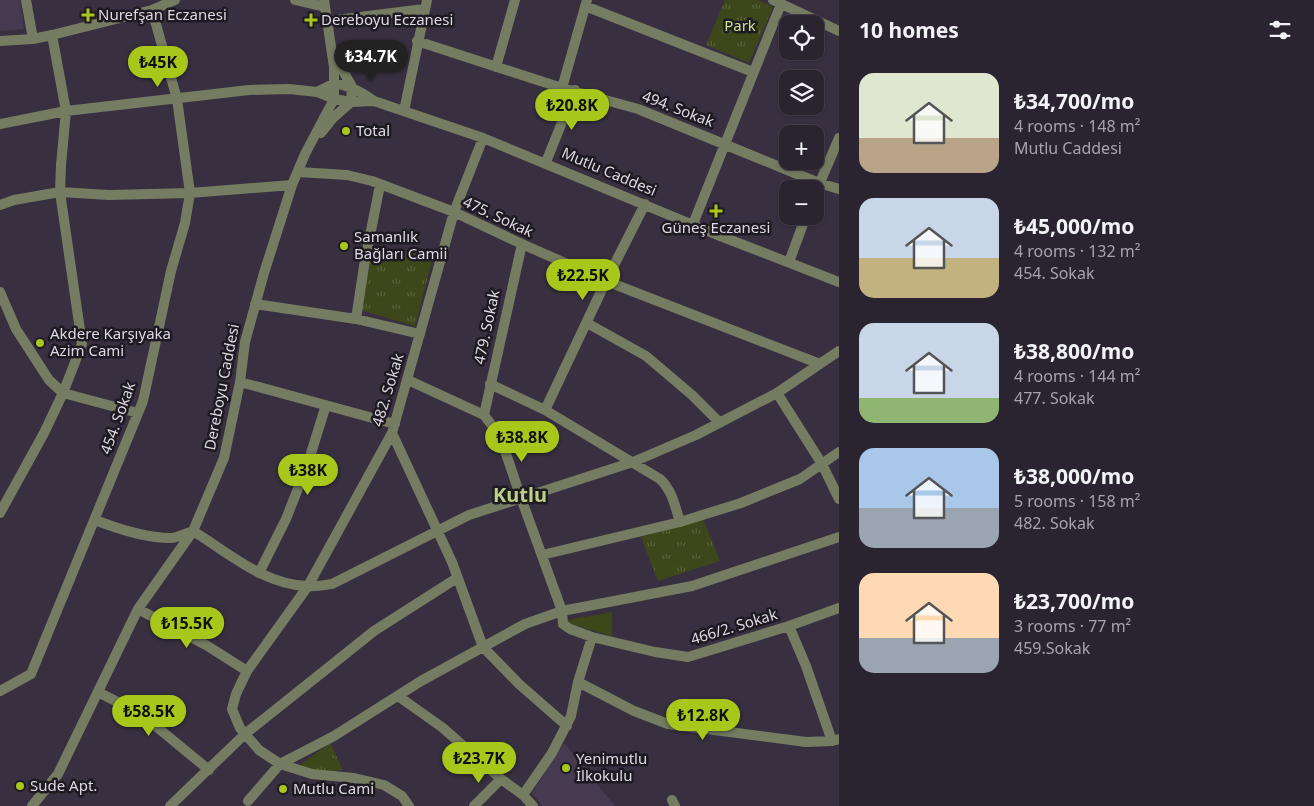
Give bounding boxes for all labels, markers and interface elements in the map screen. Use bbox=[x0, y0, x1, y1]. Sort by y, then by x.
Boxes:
place label: Nurefşan Eczanesi bbox=[98, 4, 227, 24]
marker: Nurefşan Eczanesi bbox=[82, 9, 94, 21]
place label: Dereboyu Eczanesi bbox=[321, 9, 453, 29]
marker: Dereboyu Eczanesi bbox=[305, 14, 317, 26]
park label: Park bbox=[724, 15, 756, 35]
map controls bbox=[779, 15, 824, 225]
button: locate bbox=[779, 15, 824, 60]
text: 10 homes bbox=[859, 16, 959, 44]
icon: filters bbox=[1266, 16, 1294, 44]
pin: ₺34.7K bbox=[330, 39, 412, 82]
text: ₺34.7K bbox=[345, 45, 397, 67]
pin: ₺45K bbox=[128, 46, 188, 88]
text: ₺45K bbox=[139, 51, 177, 73]
button: layers bbox=[779, 70, 824, 115]
street label: 494. Sokak bbox=[640, 85, 717, 131]
text: ₺34,700/mo bbox=[1014, 87, 1134, 115]
pin: ₺20.8K bbox=[531, 88, 613, 131]
icon: home bbox=[899, 93, 959, 153]
text: ₺20.8K bbox=[546, 94, 598, 116]
text: 4 rooms · 148 m² bbox=[1014, 115, 1140, 137]
place label: Total bbox=[356, 120, 390, 140]
marker: Total bbox=[340, 125, 352, 137]
button: + bbox=[779, 125, 824, 170]
text: Mutlu Caddesi bbox=[1014, 137, 1122, 159]
street label: Mutlu Caddesi bbox=[559, 142, 660, 200]
button: − bbox=[779, 180, 824, 225]
street label: 475. Sokak bbox=[460, 191, 537, 241]
marker: Güneş Eczanesi bbox=[710, 205, 722, 217]
text: ₺45,000/mo bbox=[1014, 212, 1134, 240]
place label: Güneş Eczanesi bbox=[662, 217, 770, 237]
icon: home bbox=[899, 218, 959, 278]
place label: Samanlık Bağları Camii bbox=[354, 226, 447, 263]
marker: Samanlık Bağları Camii bbox=[338, 240, 350, 252]
text: 4 rooms · 132 m² bbox=[1014, 240, 1140, 262]
pin: ₺22.5K bbox=[542, 258, 624, 301]
text: 454. Sokak bbox=[1014, 262, 1094, 284]
text: ₺22.5K bbox=[557, 264, 609, 286]
street label: 479. Sokak bbox=[468, 288, 504, 366]
street label: Dereboyu Caddesi bbox=[199, 322, 243, 452]
place label: Akdere Karşıyaka Azim Cami bbox=[50, 323, 171, 360]
marker: Akdere Karşıyaka Azim Cami bbox=[34, 337, 46, 349]
text: ₺38,800/mo bbox=[1014, 337, 1134, 365]
icon: home bbox=[899, 343, 959, 403]
street label: 482. Sokak bbox=[366, 351, 408, 429]
text: 4 rooms · 144 m² bbox=[1014, 365, 1140, 387]
street label: 454. Sokak bbox=[95, 379, 139, 457]
text: 477. Sokak bbox=[1014, 387, 1094, 409]
pin: ₺38.8K bbox=[481, 420, 563, 463]
text: ₺38.8K bbox=[496, 426, 548, 448]
pin: ₺38K bbox=[278, 454, 338, 496]
text: ₺38K bbox=[289, 459, 327, 481]
text: ₺38,000/mo bbox=[1014, 462, 1134, 490]
icon: home bbox=[899, 468, 959, 528]
district label: Kutlu bbox=[493, 481, 547, 508]
text: 5 rooms · 158 m² bbox=[1014, 490, 1140, 512]
text: 482. Sokak bbox=[1014, 512, 1094, 534]
text: ₺23,700/mo bbox=[1014, 587, 1134, 615]
icon: home bbox=[899, 593, 959, 653]
street label: 466/2. Sokak bbox=[688, 603, 779, 649]
pin: ₺15.5K bbox=[146, 606, 228, 649]
text: ₺15.5K bbox=[161, 612, 213, 634]
text: 3 rooms · 77 m² bbox=[1014, 615, 1131, 637]
text: 459.Sokak bbox=[1014, 637, 1090, 659]
pin: ₺58.5K bbox=[108, 694, 190, 737]
pin: ₺12.8K bbox=[662, 698, 744, 741]
text: ₺58.5K bbox=[123, 700, 175, 722]
text: ₺12.8K bbox=[677, 704, 729, 726]
pin: ₺23.7K bbox=[438, 742, 520, 784]
text: ₺23.7K bbox=[453, 747, 505, 769]
place label: Yenimutlu İlkokulu bbox=[576, 748, 647, 785]
marker: Yenimutlu İlkokulu bbox=[560, 762, 572, 774]
place label: Sude Apt. bbox=[30, 775, 97, 795]
place label: Mutlu Cami bbox=[293, 778, 374, 798]
marker: Sude Apt. bbox=[14, 780, 26, 792]
marker: Mutlu Cami bbox=[277, 783, 289, 795]

